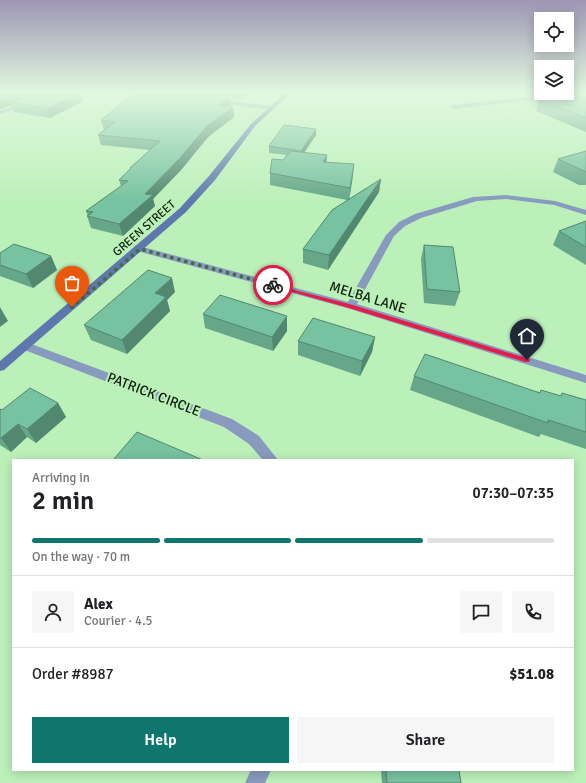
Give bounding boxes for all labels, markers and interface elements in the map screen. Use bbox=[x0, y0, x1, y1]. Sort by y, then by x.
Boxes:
map controls bbox=[534, 12, 574, 100]
button: locate bbox=[534, 12, 574, 52]
button: layers bbox=[534, 60, 574, 100]
street label: GREEN STREET bbox=[110, 197, 179, 260]
courier bbox=[253, 265, 293, 305]
pin bbox=[55, 266, 89, 307]
icon: bag bbox=[61, 272, 83, 294]
icon: bike bbox=[262, 274, 284, 296]
street label: MELBA LANE bbox=[327, 278, 409, 317]
pin bbox=[510, 319, 544, 360]
icon: home bbox=[516, 325, 538, 347]
street label: PATRICK CIRCLE bbox=[105, 369, 203, 420]
text: Arriving in bbox=[32, 470, 90, 486]
text: 07:30–07:35 bbox=[473, 484, 554, 502]
text: 2 min bbox=[32, 485, 94, 517]
text: On the way · 70 m bbox=[32, 549, 130, 565]
button: person bbox=[32, 591, 74, 633]
button: chat bbox=[460, 591, 502, 633]
button: phone bbox=[512, 591, 554, 633]
text: Alex bbox=[84, 595, 113, 613]
text: Courier · 4.5 bbox=[84, 613, 153, 629]
text: Order #8987 bbox=[32, 665, 114, 683]
text: $51.08 bbox=[509, 665, 554, 683]
button: Help bbox=[32, 717, 289, 763]
button: Share bbox=[297, 717, 554, 763]

